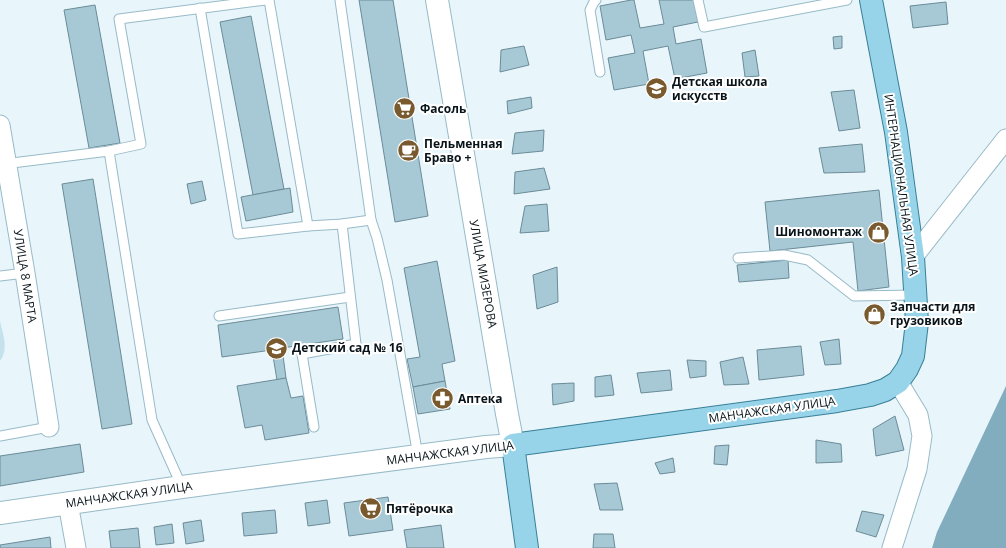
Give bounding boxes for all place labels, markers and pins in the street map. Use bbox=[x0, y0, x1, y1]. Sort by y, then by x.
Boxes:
place label: Детская школа искусств bbox=[672, 73, 767, 104]
school or university icon: Детская школа искусств bbox=[644, 76, 670, 102]
supermarket icon: Фасоль bbox=[392, 96, 418, 122]
place label: Фасоль bbox=[420, 100, 466, 117]
place label: Пельменная Браво + bbox=[424, 135, 503, 166]
cafe icon: Пельменная Браво + bbox=[396, 138, 422, 164]
shop icon: Шиномонтаж bbox=[865, 219, 891, 245]
place label: Шиномонтаж bbox=[775, 223, 863, 240]
place label: Запчасти для грузовиков bbox=[890, 298, 975, 329]
shop icon: Запчасти для грузовиков bbox=[861, 301, 887, 327]
school or university icon: Детский сад № 16 bbox=[264, 335, 290, 361]
place label: Детский сад № 16 bbox=[292, 339, 403, 356]
pharmacy icon: Аптека bbox=[429, 386, 455, 412]
place label: Аптека bbox=[458, 390, 503, 407]
supermarket icon: Пятёрочка bbox=[358, 496, 384, 522]
place label: Пятёрочка bbox=[386, 500, 453, 517]

